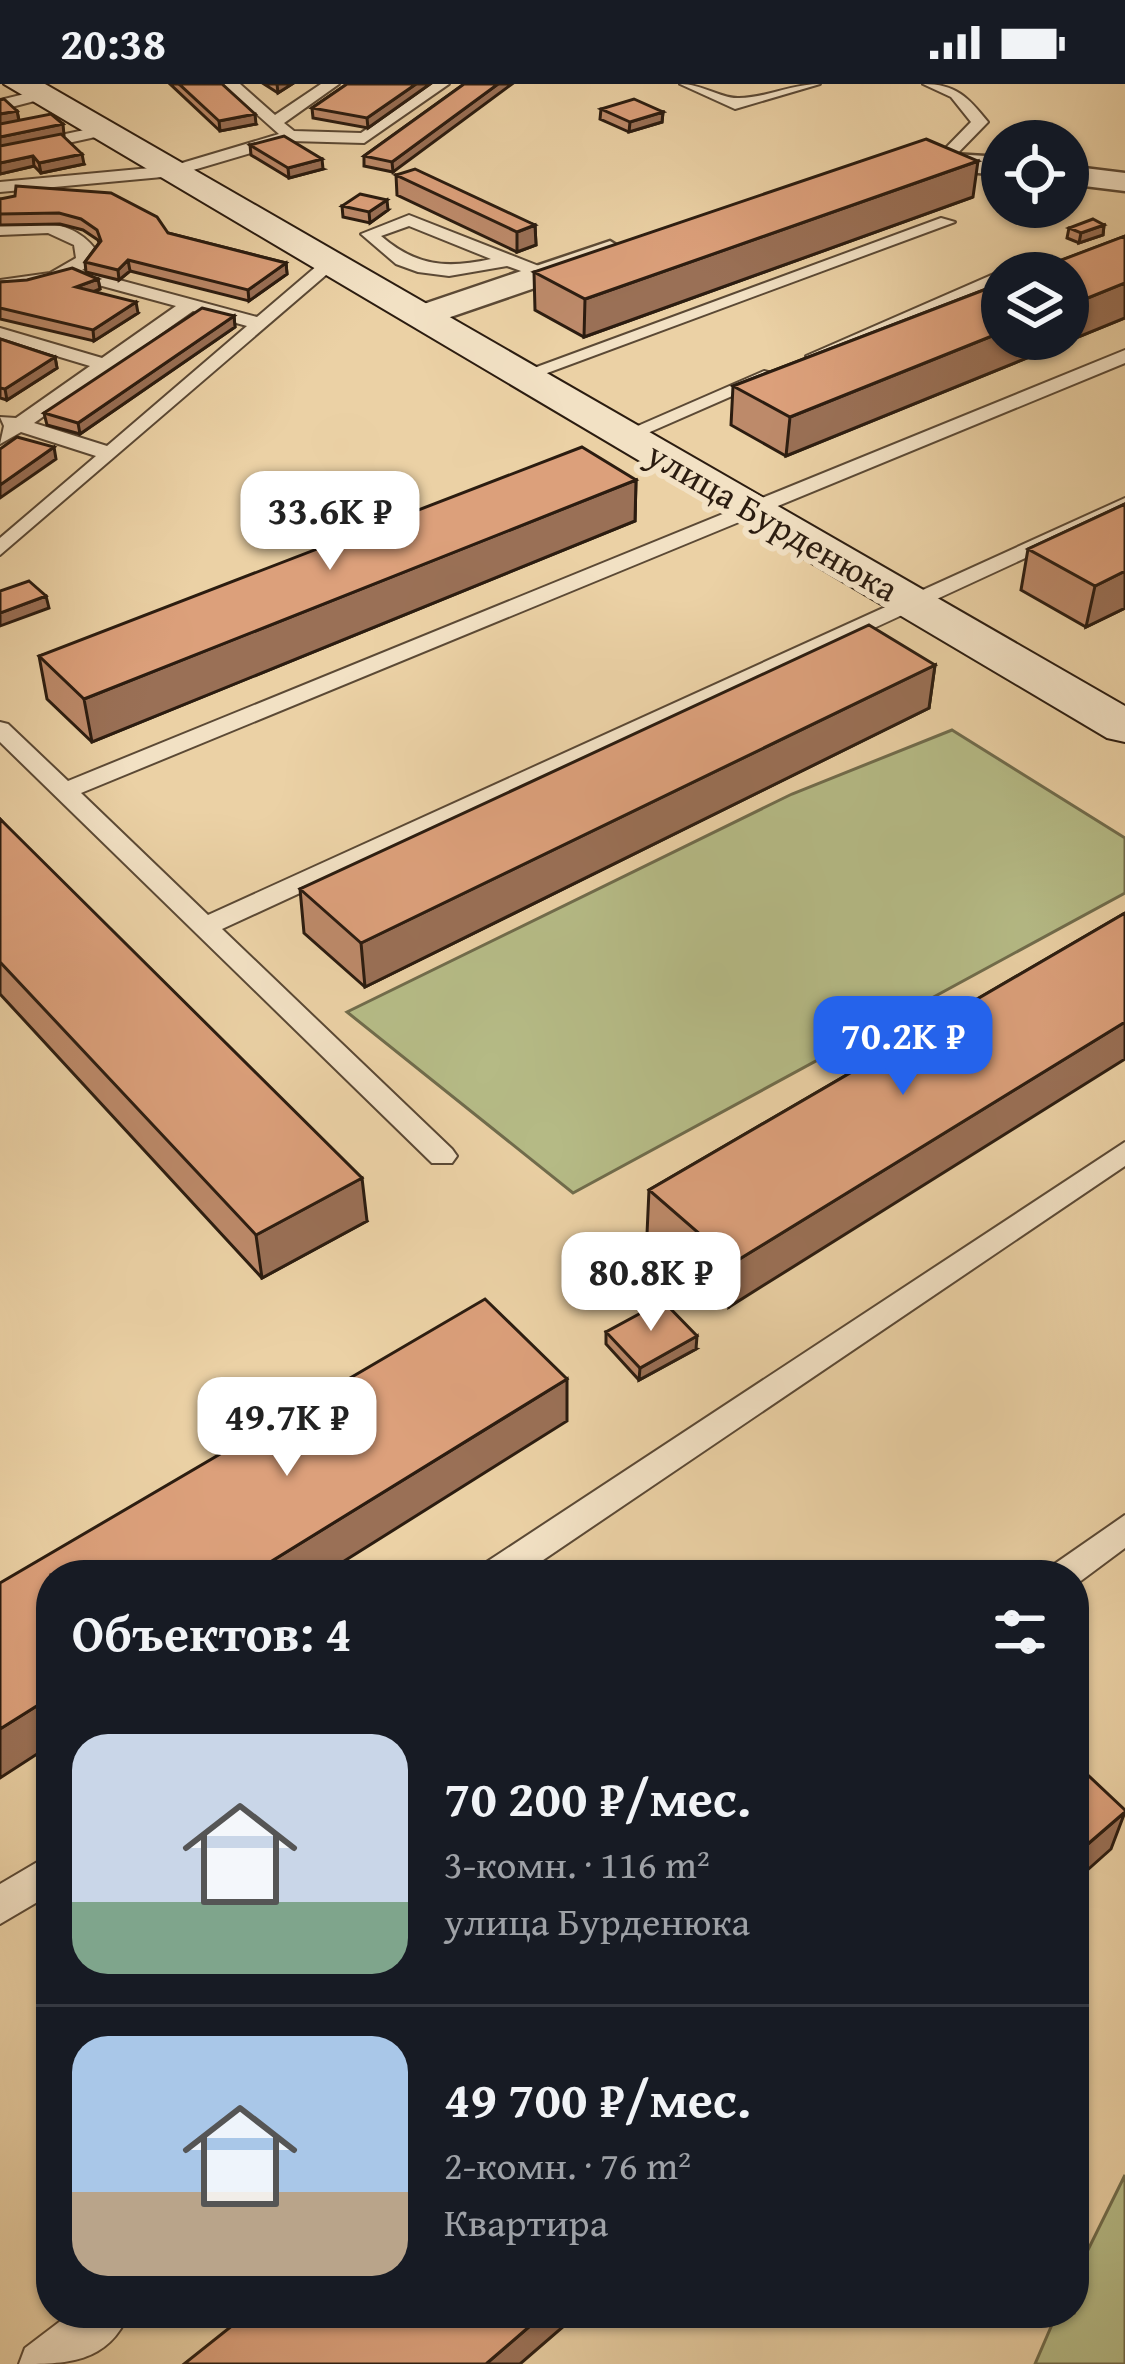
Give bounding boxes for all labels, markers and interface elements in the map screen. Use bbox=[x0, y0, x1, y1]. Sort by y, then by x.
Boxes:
text: 20:38 bbox=[60, 10, 166, 75]
map controls bbox=[981, 120, 1089, 360]
button: locate bbox=[981, 120, 1089, 228]
button: layers bbox=[981, 252, 1089, 360]
street label: улица Бурденюка bbox=[637, 426, 909, 614]
pin: 33.6K ₽ bbox=[219, 471, 441, 573]
text: 33.6K ₽ bbox=[267, 481, 393, 538]
pin: 70.2K ₽ bbox=[792, 996, 1014, 1098]
text: 70.2K ₽ bbox=[840, 1006, 966, 1063]
pin: 80.8K ₽ bbox=[540, 1232, 762, 1334]
text: 80.8K ₽ bbox=[588, 1242, 714, 1299]
pin: 49.7K ₽ bbox=[176, 1377, 398, 1479]
text: 49.7K ₽ bbox=[224, 1387, 350, 1444]
text: Объектов: 4 bbox=[72, 1595, 352, 1670]
icon: filters bbox=[987, 1599, 1053, 1665]
text: 70 200 ₽/мес. bbox=[444, 1760, 751, 1835]
icon: home bbox=[168, 1782, 312, 1926]
text: 3-комн. · 116 m² bbox=[444, 1835, 710, 1892]
text: улица Бурденюка bbox=[444, 1892, 750, 1949]
text: 49 700 ₽/мес. bbox=[444, 2061, 751, 2136]
icon: home bbox=[168, 2084, 312, 2228]
text: 2-комн. · 76 m² bbox=[444, 2136, 691, 2193]
text: Квартира bbox=[444, 2193, 608, 2250]

